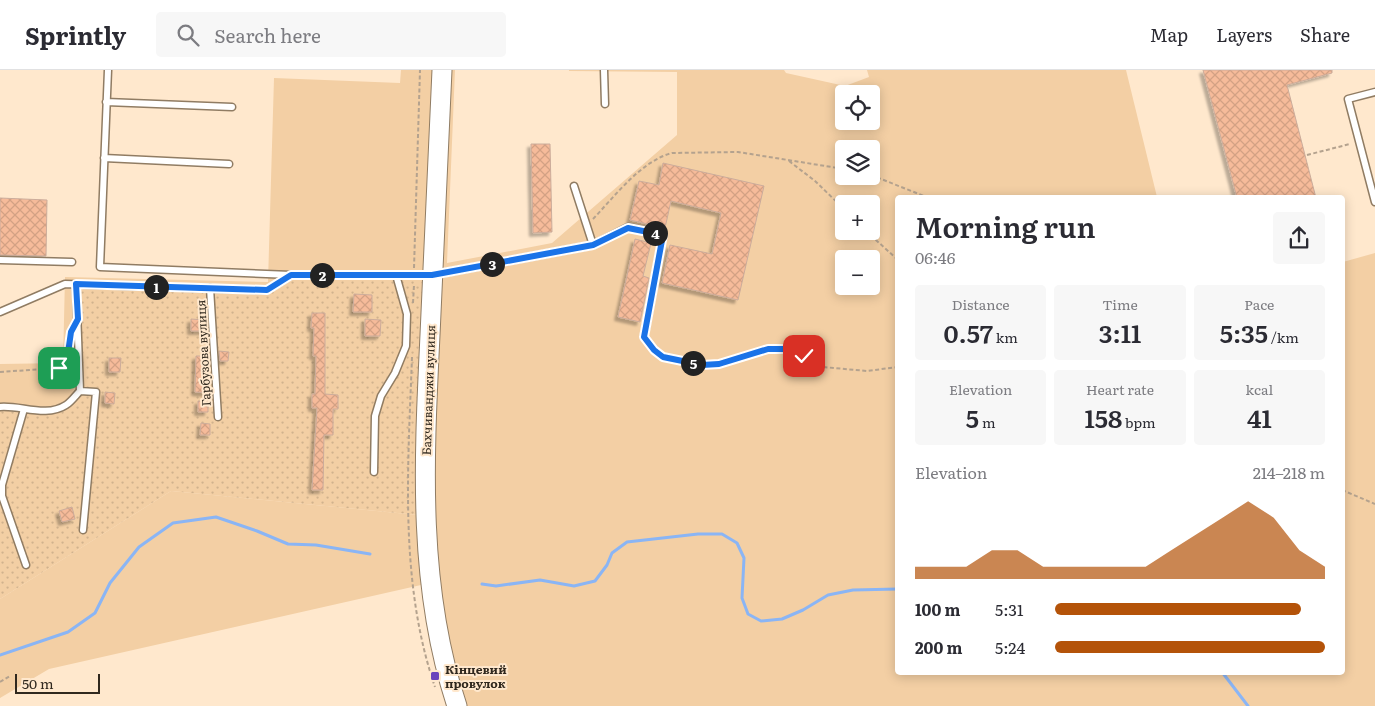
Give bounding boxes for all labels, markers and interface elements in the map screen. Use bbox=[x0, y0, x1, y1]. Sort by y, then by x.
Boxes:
search box bbox=[156, 12, 506, 57]
text: Sprintly bbox=[25, 17, 126, 52]
icon: search bbox=[174, 21, 202, 49]
text: Search here bbox=[214, 21, 321, 49]
text: Map bbox=[1150, 21, 1188, 48]
text: Layers bbox=[1216, 21, 1272, 48]
text: Share bbox=[1300, 21, 1350, 48]
map controls bbox=[835, 85, 880, 295]
button: locate bbox=[835, 85, 880, 130]
button: layers bbox=[835, 140, 880, 185]
button: + bbox=[835, 195, 880, 240]
text: Morning run bbox=[915, 205, 1096, 247]
button: share bbox=[1273, 212, 1325, 264]
pin: 4 bbox=[642, 220, 668, 246]
text: 4 bbox=[651, 223, 660, 243]
text: 06:46 bbox=[915, 245, 955, 269]
button: − bbox=[835, 250, 880, 295]
pin: 3 bbox=[480, 252, 504, 276]
text: 3 bbox=[489, 254, 496, 274]
pin: 2 bbox=[310, 262, 334, 288]
text: 2 bbox=[319, 265, 326, 285]
pin: 1 bbox=[144, 274, 168, 300]
text: 1 bbox=[154, 277, 159, 297]
text: Distance bbox=[952, 294, 1010, 314]
text: Time bbox=[1102, 294, 1138, 314]
text: Pace bbox=[1244, 294, 1274, 314]
street label: Гарбузова вулиця bbox=[191, 299, 215, 407]
text: 0.57 bbox=[944, 314, 993, 351]
text: 3:11 bbox=[1099, 314, 1141, 351]
text: 5:35 bbox=[1220, 314, 1268, 351]
street label: Бахчиванджи вулиця bbox=[417, 324, 439, 456]
text: km bbox=[993, 327, 1018, 347]
text: /km bbox=[1268, 327, 1299, 347]
pin bbox=[783, 335, 825, 377]
icon: check bbox=[790, 342, 818, 370]
pin bbox=[38, 347, 80, 389]
pin: 5 bbox=[680, 350, 706, 376]
text: 5 bbox=[690, 353, 697, 373]
icon: arrive bbox=[45, 354, 73, 382]
text: Elevation bbox=[949, 379, 1012, 399]
text: Heart rate bbox=[1086, 379, 1154, 399]
text: kcal bbox=[1246, 379, 1273, 399]
text: 5 bbox=[966, 399, 979, 436]
text: 158 bbox=[1084, 399, 1122, 436]
text: 41 bbox=[1247, 399, 1272, 436]
text: m bbox=[979, 412, 995, 432]
text: bpm bbox=[1122, 412, 1156, 432]
text: Elevation bbox=[915, 460, 987, 484]
text: 214–218 m bbox=[1253, 460, 1325, 484]
text: 100 m bbox=[915, 597, 961, 621]
text: 5:31 bbox=[995, 597, 1023, 621]
text: 200 m bbox=[915, 635, 962, 659]
text: 5:24 bbox=[995, 635, 1025, 659]
place label: Кінцевий провулок bbox=[445, 660, 507, 692]
marker: Кінцевий провулок bbox=[429, 670, 441, 682]
scale bar bbox=[15, 671, 100, 694]
text: 50 m bbox=[22, 673, 54, 693]

